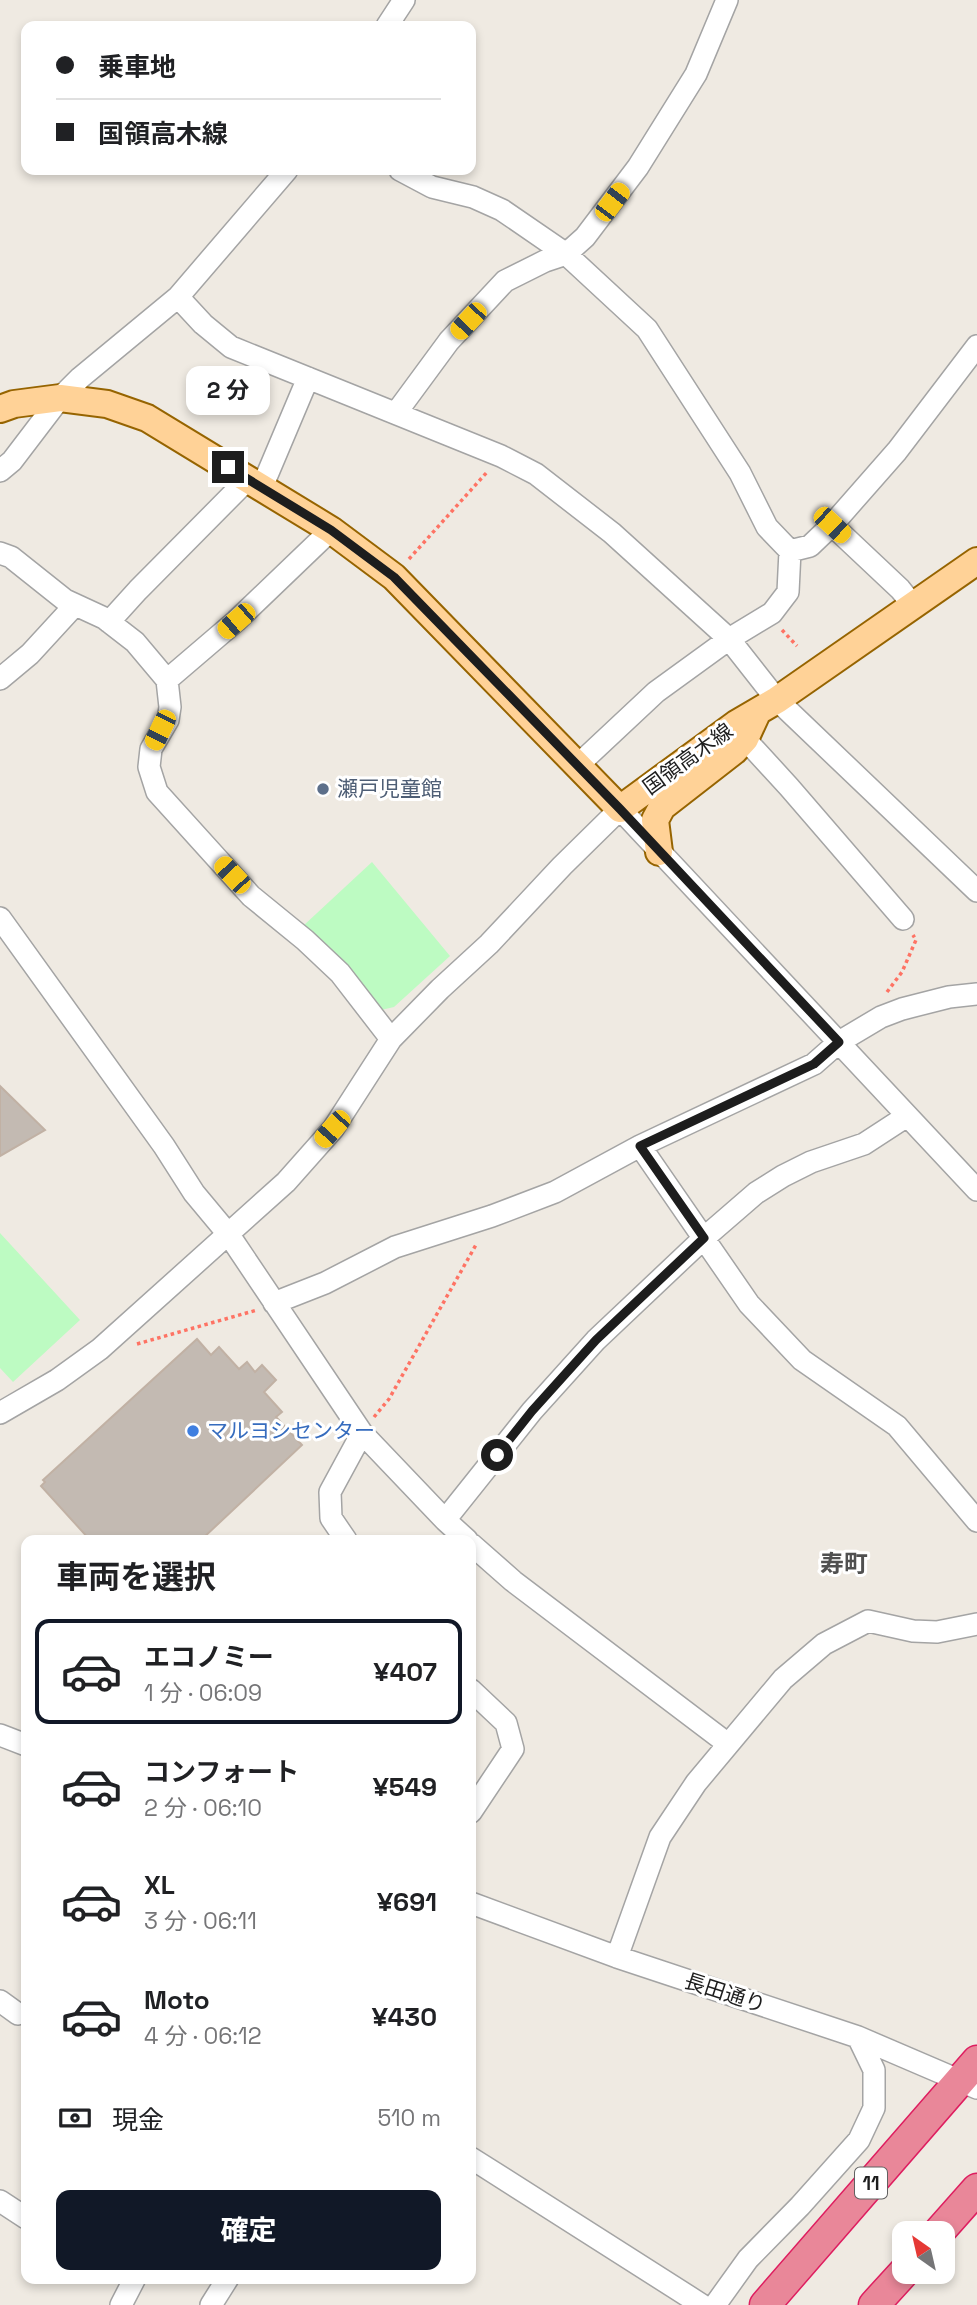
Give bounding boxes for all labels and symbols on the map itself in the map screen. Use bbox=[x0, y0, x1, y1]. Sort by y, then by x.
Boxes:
car bbox=[591, 179, 634, 225]
car bbox=[446, 298, 491, 344]
callout: 2 分 bbox=[186, 365, 270, 414]
route end bbox=[212, 451, 244, 483]
car bbox=[810, 503, 855, 547]
car bbox=[214, 599, 259, 643]
car bbox=[142, 707, 179, 753]
street label: 国領高木線 bbox=[637, 717, 738, 800]
place label: 瀬戸児童館 bbox=[337, 775, 442, 802]
marker: 瀬戸児童館 bbox=[315, 781, 331, 797]
car bbox=[210, 852, 255, 898]
car bbox=[311, 1106, 354, 1152]
place label: マルヨシセンター bbox=[207, 1417, 375, 1444]
marker: マルヨシセンター bbox=[185, 1423, 201, 1439]
route start bbox=[481, 1439, 513, 1471]
district label: 寿町 bbox=[820, 1548, 868, 1579]
street label: 長田通り bbox=[681, 1967, 769, 2018]
road number: 11 bbox=[855, 2168, 887, 2198]
north arrow bbox=[892, 2221, 956, 2284]

